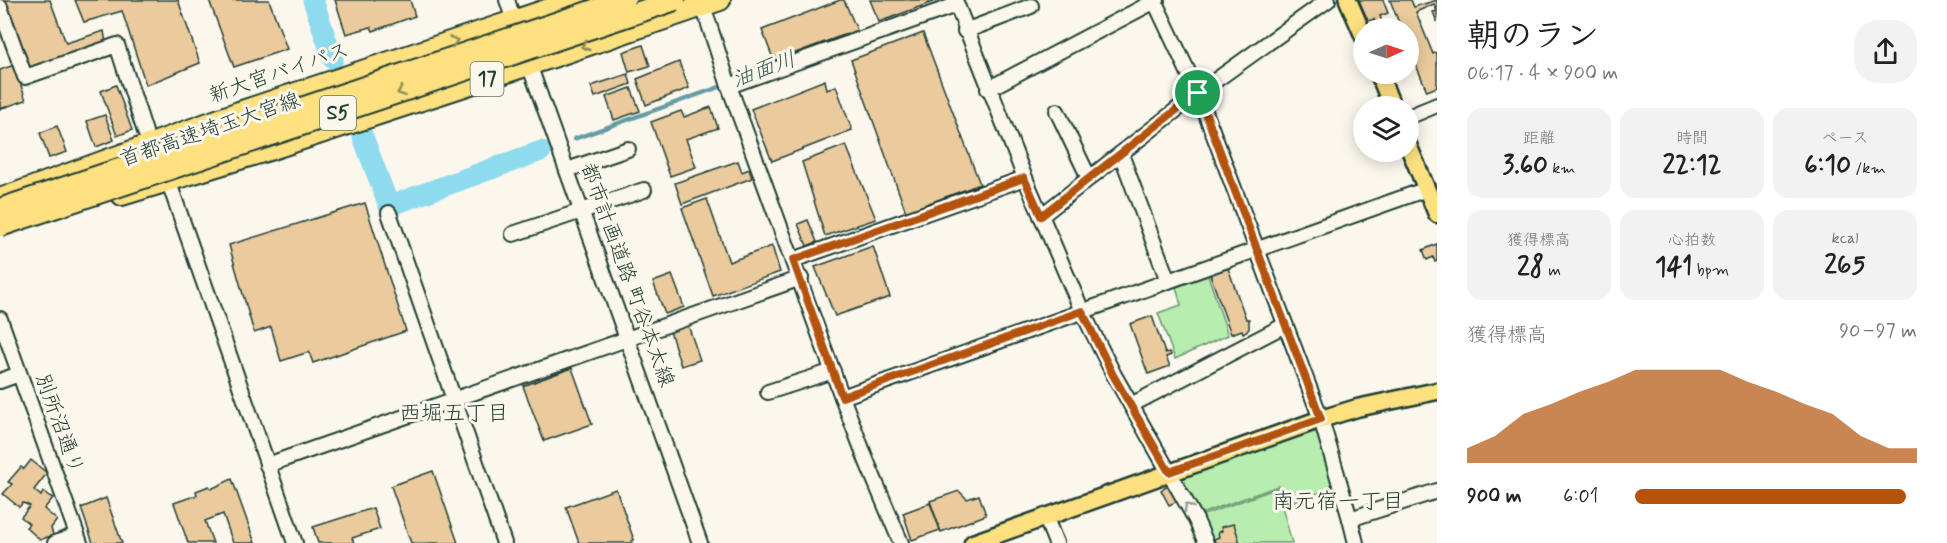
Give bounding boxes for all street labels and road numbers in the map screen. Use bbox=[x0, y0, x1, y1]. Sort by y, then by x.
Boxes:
street label: 新大宮バイパス bbox=[205, 36, 353, 110]
road number: 17 bbox=[470, 62, 504, 96]
street label: 首都高速埼玉大宮線 bbox=[116, 86, 304, 174]
road number: S5 bbox=[320, 96, 356, 130]
street label: 都市計画道路 町谷本太線 bbox=[573, 159, 681, 391]
street label: 別所沼通り bbox=[28, 370, 90, 478]

